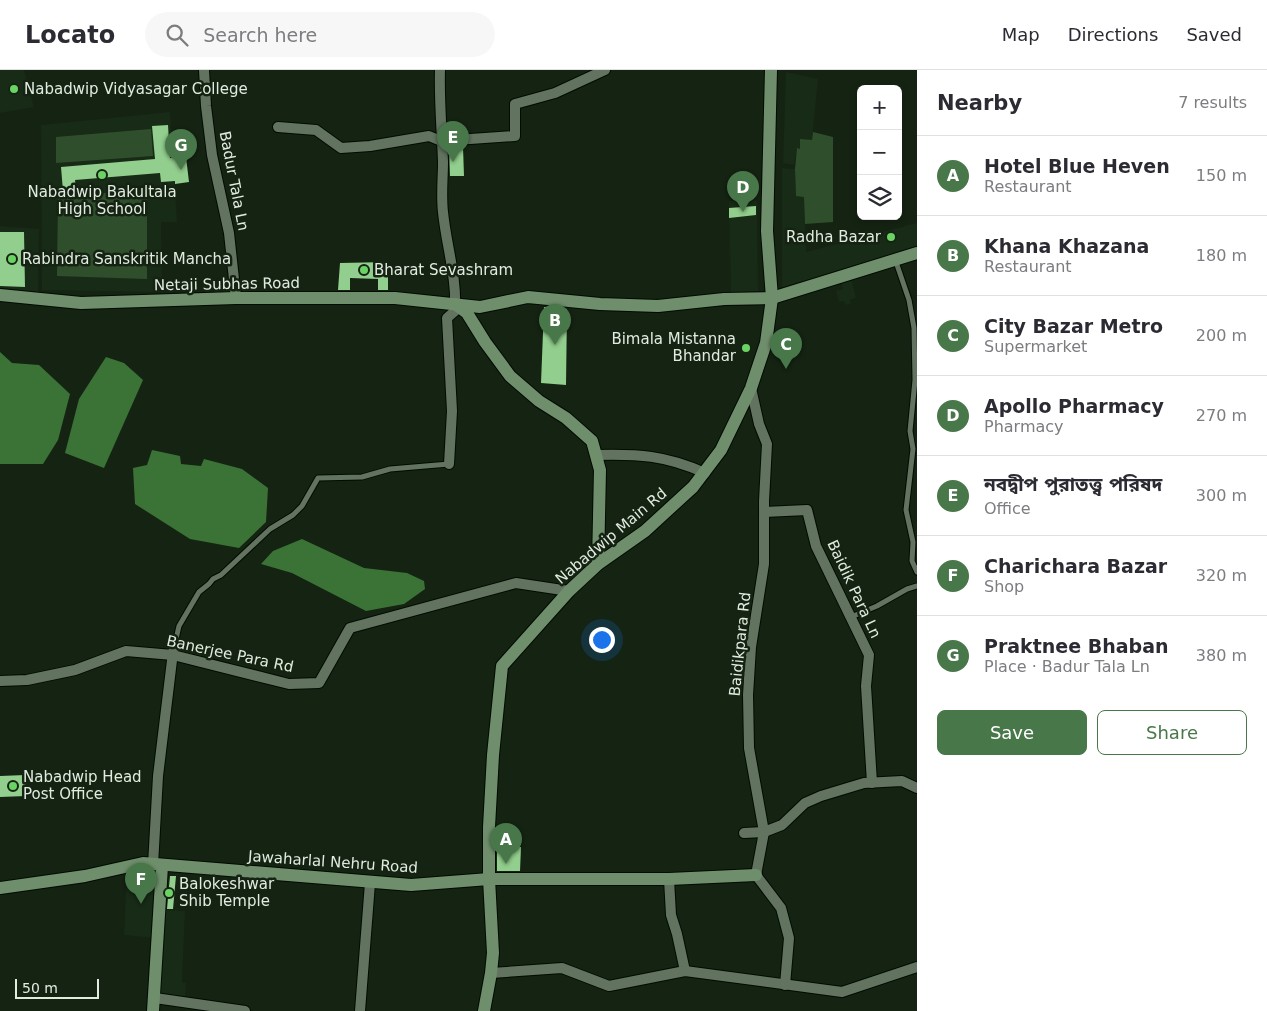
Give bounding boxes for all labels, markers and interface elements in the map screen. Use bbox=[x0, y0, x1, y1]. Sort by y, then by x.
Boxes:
search box bbox=[145, 12, 495, 57]
text: Locato bbox=[25, 21, 115, 49]
icon: search bbox=[163, 21, 191, 49]
text: Search here bbox=[203, 24, 317, 46]
text: Map bbox=[1002, 24, 1040, 45]
text: Directions bbox=[1068, 24, 1158, 45]
text: Saved bbox=[1186, 24, 1242, 45]
place label: Nabadwip Vidyasagar College bbox=[24, 80, 248, 98]
marker: Nabadwip Vidyasagar College bbox=[8, 83, 20, 95]
map controls bbox=[857, 85, 902, 220]
button: + bbox=[857, 85, 902, 130]
text: Nearby bbox=[937, 91, 1022, 115]
text: 7 results bbox=[1178, 93, 1247, 112]
pin: E bbox=[437, 121, 469, 162]
pin: G bbox=[165, 129, 197, 170]
street label: Badur Tala Ln bbox=[215, 130, 253, 232]
button: − bbox=[857, 130, 902, 175]
text: Hotel Blue Heven bbox=[984, 155, 1170, 177]
text: A bbox=[947, 166, 959, 185]
text: 150 m bbox=[1196, 166, 1247, 185]
marker: Nabadwip Bakultala High School bbox=[96, 169, 108, 181]
pin: D bbox=[727, 171, 759, 212]
button: layers bbox=[857, 175, 902, 220]
text: Restaurant bbox=[984, 177, 1072, 196]
place label: Nabadwip Bakultala High School bbox=[27, 183, 177, 218]
place label: Radha Bazar bbox=[786, 228, 882, 246]
marker: Radha Bazar bbox=[885, 231, 897, 243]
text: Khana Khazana bbox=[984, 235, 1149, 257]
text: B bbox=[947, 246, 959, 265]
text: 180 m bbox=[1196, 246, 1247, 265]
place label: Rabindra Sanskritik Mancha bbox=[22, 250, 231, 268]
marker: Rabindra Sanskritik Mancha bbox=[6, 253, 18, 265]
text: Restaurant bbox=[984, 257, 1072, 276]
place label: Bharat Sevashram bbox=[374, 261, 513, 279]
marker: Bharat Sevashram bbox=[358, 264, 370, 276]
street label: Netaji Subhas Road bbox=[154, 274, 300, 294]
pin: B bbox=[539, 304, 571, 345]
text: City Bazar Metro bbox=[984, 315, 1163, 337]
text: C bbox=[947, 326, 959, 345]
text: 200 m bbox=[1196, 326, 1247, 345]
pin: C bbox=[770, 328, 802, 369]
place label: Bimala Mistanna Bhandar bbox=[611, 330, 737, 365]
text: Supermarket bbox=[984, 337, 1087, 356]
marker: Bimala Mistanna Bhandar bbox=[740, 342, 752, 354]
text: Apollo Pharmacy bbox=[984, 395, 1164, 417]
text: D bbox=[946, 406, 960, 425]
text: 270 m bbox=[1196, 406, 1247, 425]
text: Pharmacy bbox=[984, 417, 1064, 436]
text: নবদ্বীপ পুরাতত্ত্ব পরিষদ bbox=[984, 473, 1162, 495]
street label: Nabadwip Main Rd bbox=[552, 484, 670, 588]
text: E bbox=[948, 486, 958, 505]
text: 300 m bbox=[1196, 486, 1247, 505]
text: Office bbox=[984, 499, 1031, 518]
street label: Baidik Para Ln bbox=[823, 537, 885, 641]
text: Charichara Bazar bbox=[984, 555, 1167, 577]
text: F bbox=[948, 566, 958, 585]
text: 320 m bbox=[1196, 566, 1247, 585]
text: Shop bbox=[984, 577, 1024, 596]
street label: Baidikpara Rd bbox=[726, 591, 754, 697]
your location bbox=[589, 627, 615, 653]
street label: Banerjee Para Rd bbox=[165, 632, 295, 676]
text: Praktnee Bhaban bbox=[984, 635, 1169, 657]
text: G bbox=[946, 646, 960, 665]
text: 380 m bbox=[1196, 646, 1247, 665]
text: Place · Badur Tala Ln bbox=[984, 657, 1150, 676]
button: Save bbox=[937, 710, 1087, 755]
button: Share bbox=[1097, 710, 1247, 755]
place label: Nabadwip Head Post Office bbox=[23, 768, 142, 803]
marker: Nabadwip Head Post Office bbox=[7, 780, 19, 792]
pin: A bbox=[490, 823, 522, 864]
street label: Jawaharlal Nehru Road bbox=[246, 847, 419, 877]
pin: F bbox=[125, 863, 157, 904]
place label: Balokeshwar Shib Temple bbox=[179, 875, 275, 910]
marker: Balokeshwar Shib Temple bbox=[163, 887, 175, 899]
scale bar bbox=[15, 976, 99, 999]
text: 50 m bbox=[22, 980, 58, 996]

